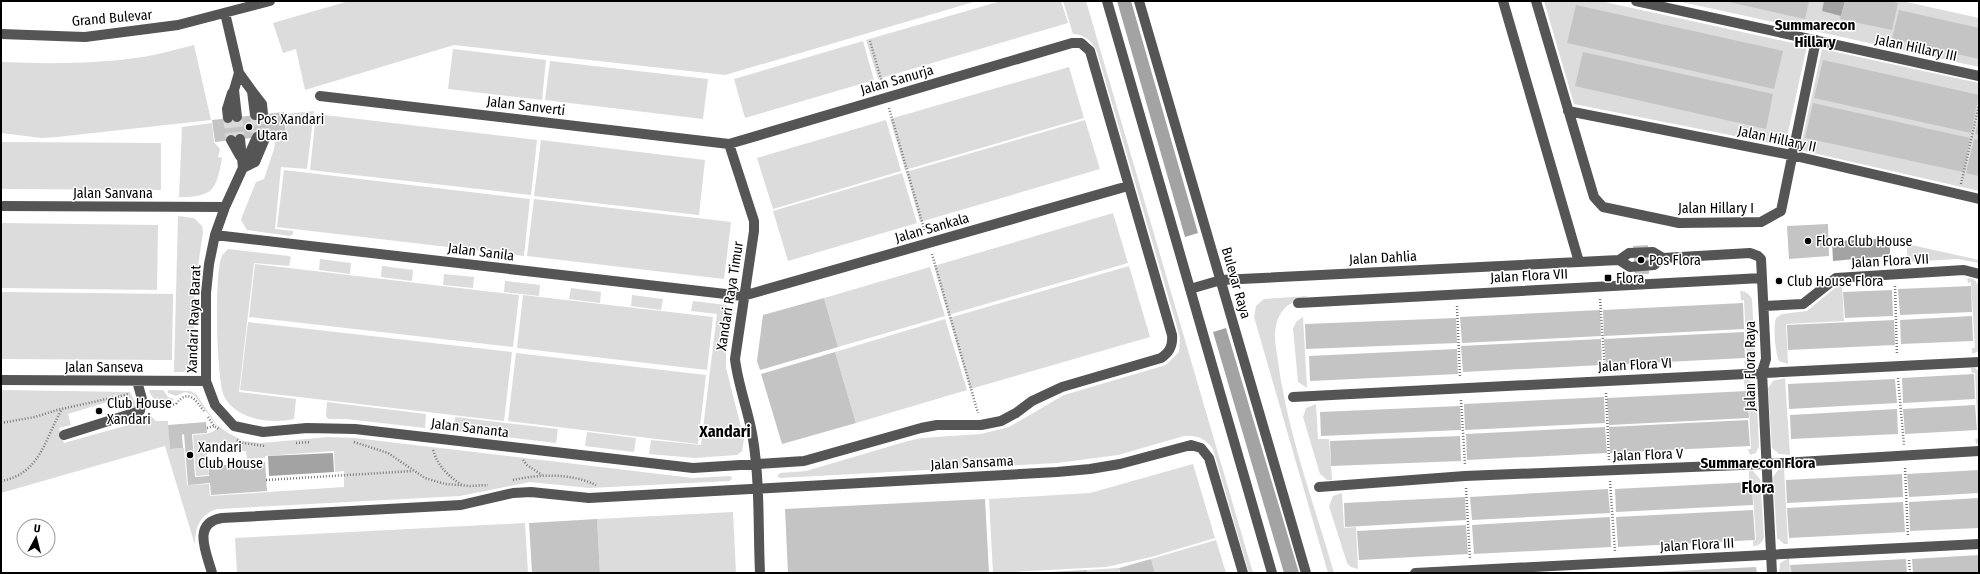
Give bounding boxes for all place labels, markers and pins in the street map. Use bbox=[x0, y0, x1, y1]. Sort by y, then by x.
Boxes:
place label: Pos Xandari Utara bbox=[257, 111, 324, 144]
marker: Pos Xandari Utara bbox=[244, 122, 254, 132]
place label: Flora Club House bbox=[1816, 233, 1912, 250]
marker: Flora Club House bbox=[1803, 236, 1813, 246]
place label: Pos Flora bbox=[1649, 252, 1701, 269]
marker: Pos Flora bbox=[1636, 255, 1646, 265]
place label: Flora bbox=[1616, 270, 1644, 287]
marker: Flora bbox=[1603, 273, 1613, 283]
place label: Club House Flora bbox=[1787, 273, 1884, 290]
marker: Club House Flora bbox=[1774, 276, 1784, 286]
place label: Club House Xandari bbox=[107, 395, 172, 428]
marker: Club House Xandari bbox=[94, 406, 104, 416]
place label: Xandari Club House bbox=[198, 439, 263, 472]
marker: Xandari Club House bbox=[185, 450, 195, 460]

